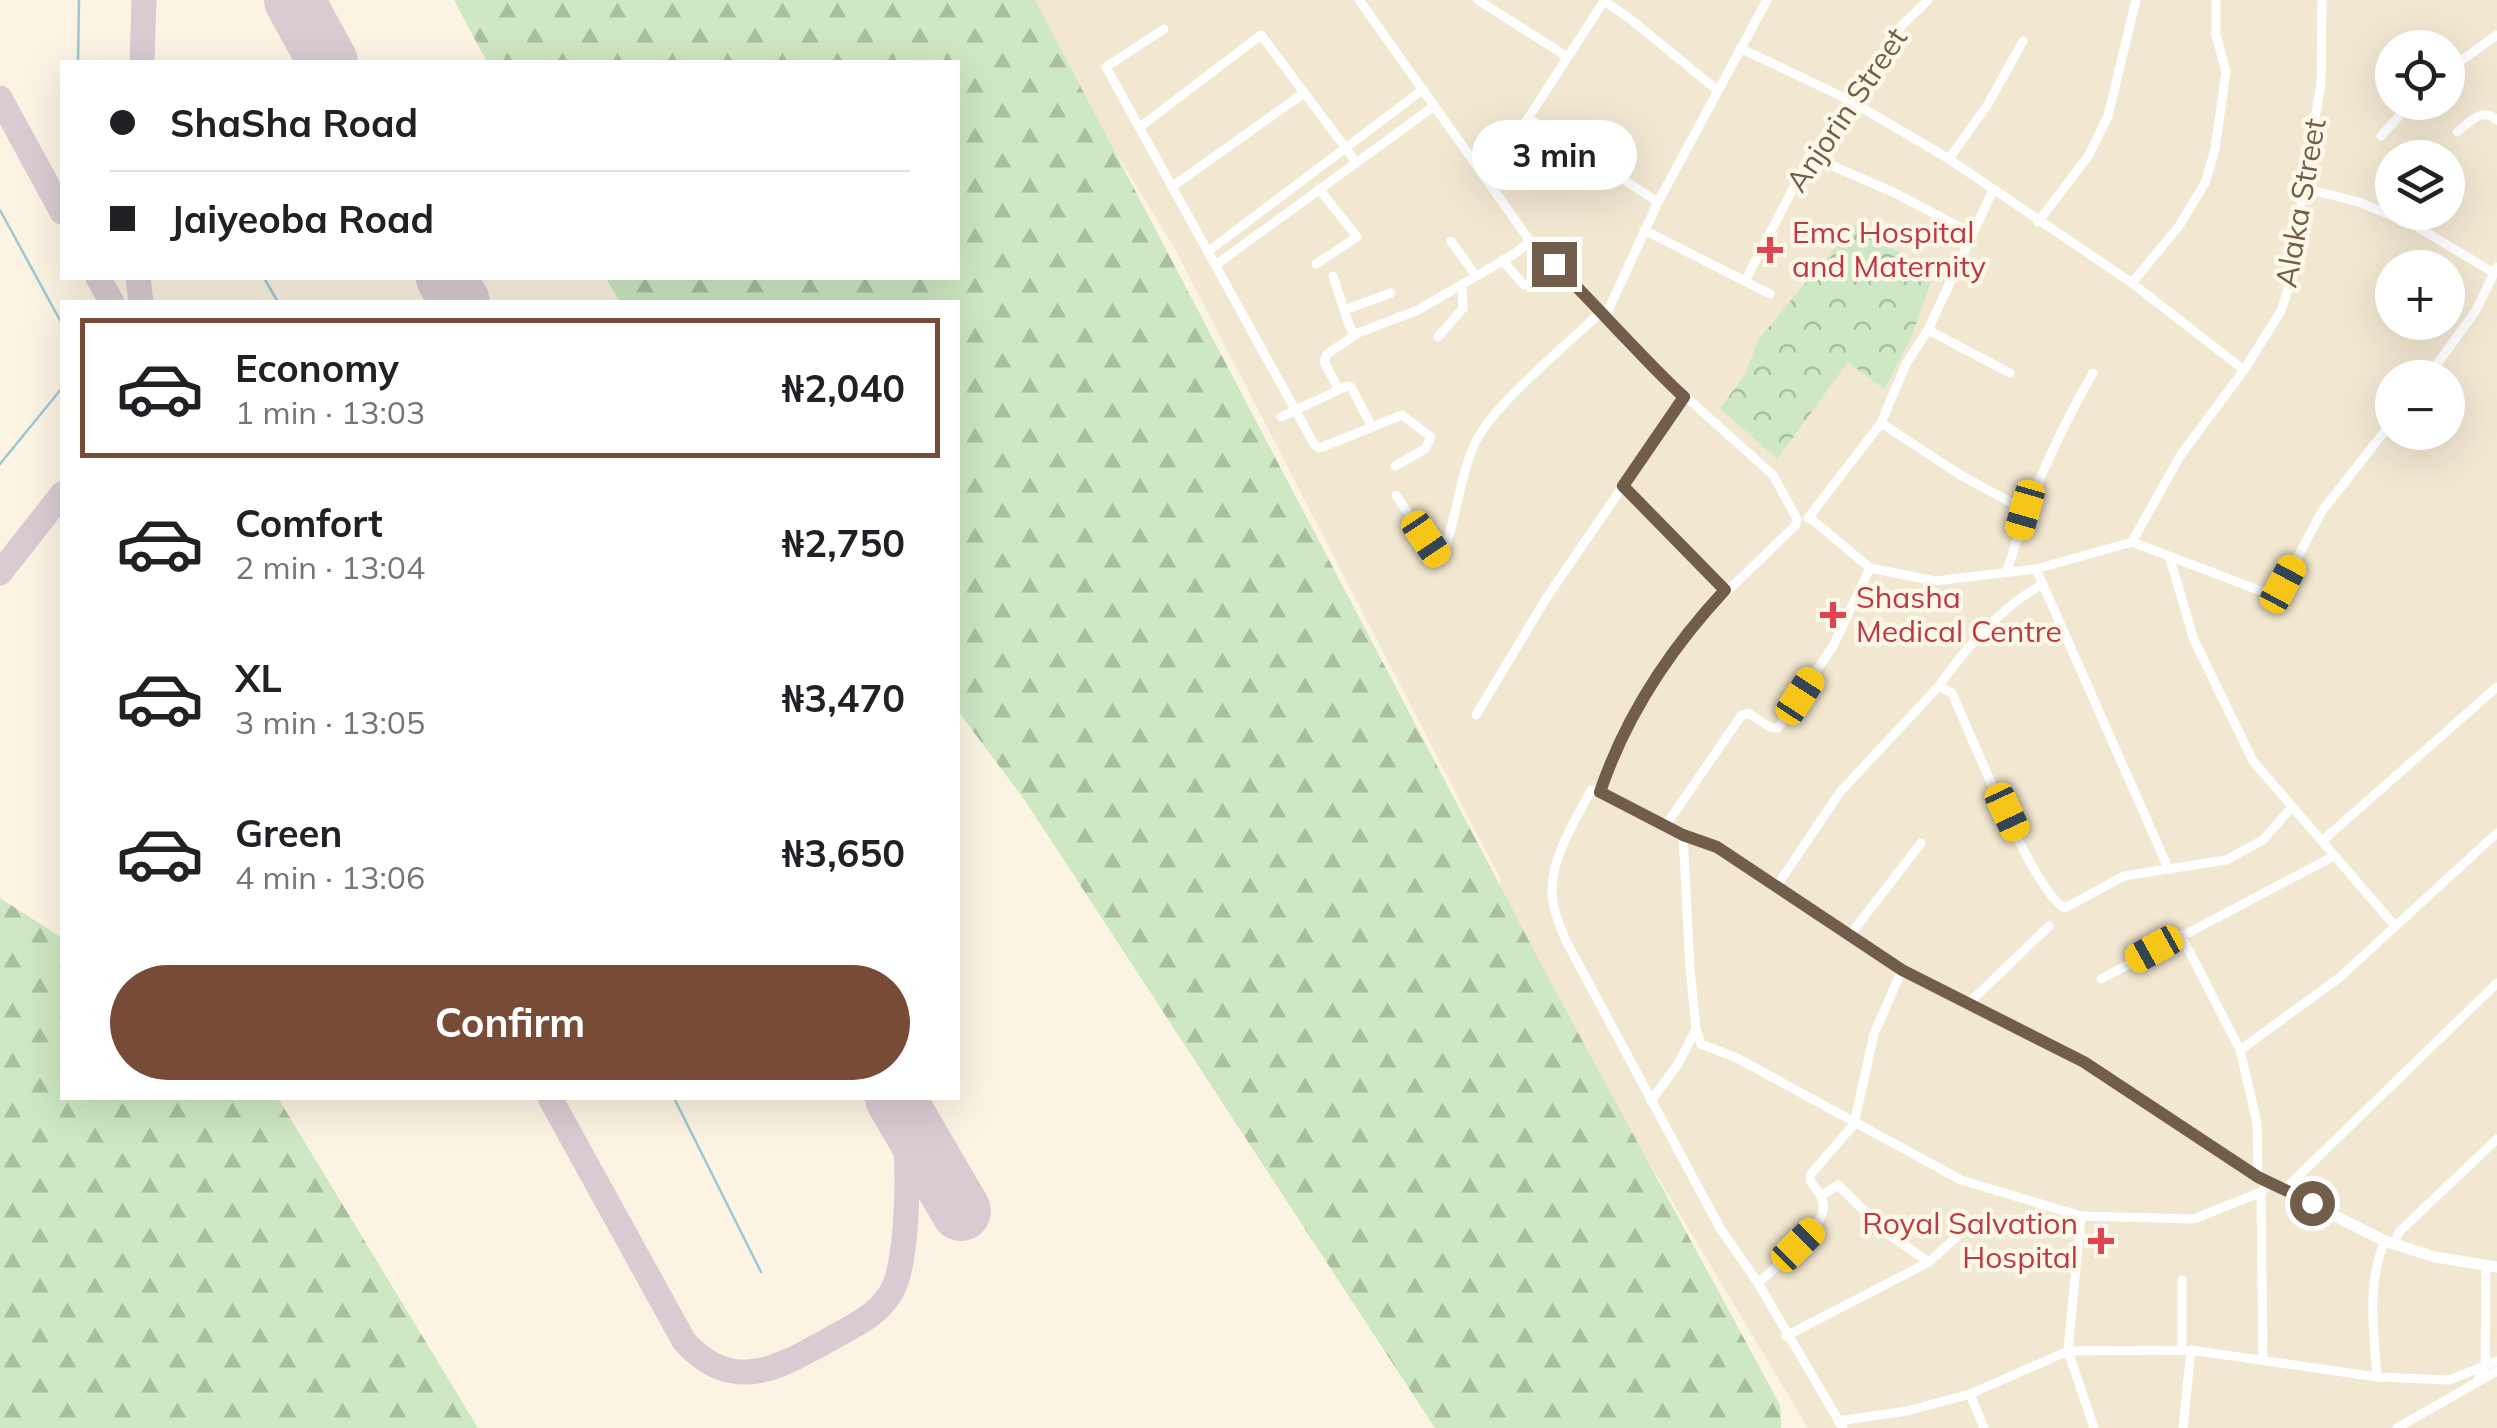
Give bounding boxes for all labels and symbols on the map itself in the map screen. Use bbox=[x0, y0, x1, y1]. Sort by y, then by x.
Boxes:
street label: Anjorin Street bbox=[1777, 20, 1915, 199]
street label: Alaka Street bbox=[2266, 115, 2334, 290]
callout: 3 min bbox=[1472, 119, 1636, 189]
place label: Emc Hospital and Maternity bbox=[1792, 213, 1986, 285]
marker: Emc Hospital and Maternity bbox=[1757, 237, 1783, 263]
route end bbox=[1532, 242, 1577, 287]
car bbox=[2002, 477, 2048, 543]
car bbox=[1397, 506, 1455, 572]
car bbox=[2256, 550, 2310, 618]
place label: Shasha Medical Centre bbox=[1856, 578, 2062, 650]
marker: Shasha Medical Centre bbox=[1820, 602, 1846, 628]
car bbox=[1771, 663, 1829, 729]
car bbox=[1981, 778, 2033, 846]
car bbox=[2120, 921, 2188, 977]
route start bbox=[2290, 1181, 2335, 1226]
place label: Royal Salvation Hospital bbox=[1862, 1204, 2078, 1276]
car bbox=[1766, 1213, 1830, 1277]
marker: Royal Salvation Hospital bbox=[2088, 1228, 2114, 1254]

